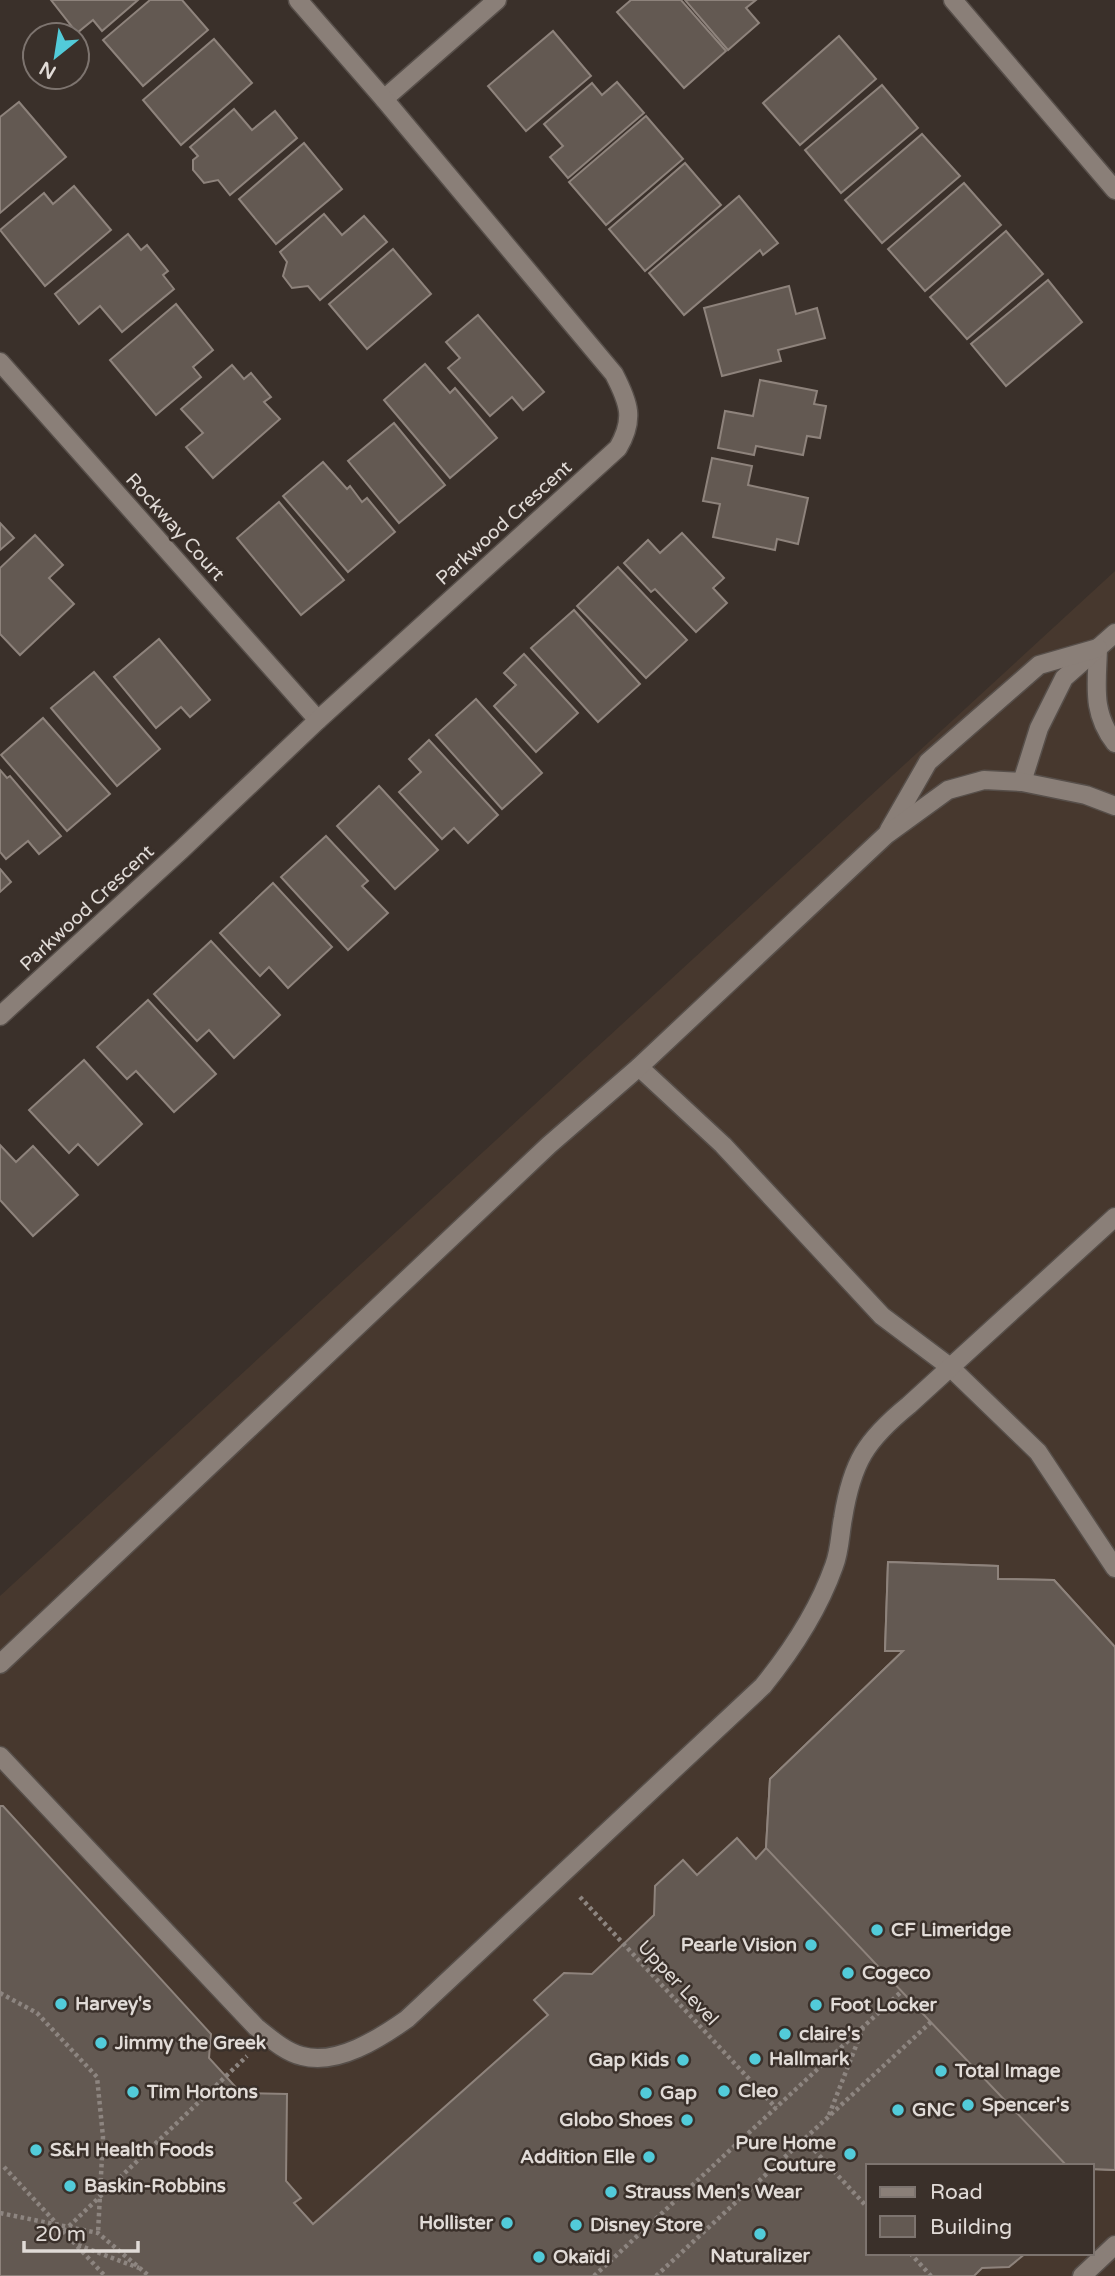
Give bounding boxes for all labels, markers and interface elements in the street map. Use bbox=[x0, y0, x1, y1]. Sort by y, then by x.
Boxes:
north arrow bbox=[21, 21, 91, 91]
text: N bbox=[36, 57, 60, 83]
street label: Parkwood Crescent bbox=[432, 456, 576, 590]
street label: Rockway Court bbox=[121, 469, 229, 585]
street label: Parkwood Crescent bbox=[16, 840, 158, 976]
place label: CF Limeridge bbox=[891, 1919, 1012, 1942]
marker: CF Limeridge bbox=[869, 1922, 885, 1938]
place label: Pearle Vision bbox=[681, 1934, 797, 1956]
street label: Upper Level bbox=[633, 1936, 723, 2030]
marker: Pearle Vision bbox=[803, 1937, 819, 1953]
place label: Cogeco bbox=[862, 1962, 931, 1985]
marker: Cogeco bbox=[840, 1965, 856, 1981]
place label: Harvey's bbox=[75, 1993, 151, 2016]
place label: Foot Locker bbox=[830, 1994, 938, 2016]
marker: Harvey's bbox=[53, 1996, 69, 2012]
marker: Foot Locker bbox=[808, 1997, 824, 2013]
place label: claire's bbox=[799, 2023, 860, 2045]
marker: claire's bbox=[777, 2026, 793, 2042]
place label: Jimmy the Greek bbox=[114, 2032, 267, 2055]
marker: Jimmy the Greek bbox=[93, 2035, 109, 2051]
place label: Hallmark bbox=[769, 2048, 850, 2070]
place label: Gap Kids bbox=[588, 2049, 669, 2072]
marker: Hallmark bbox=[747, 2051, 763, 2067]
marker: Gap Kids bbox=[675, 2052, 691, 2068]
place label: Total Image bbox=[954, 2060, 1061, 2083]
marker: Total Image bbox=[933, 2063, 949, 2079]
place label: Cleo bbox=[738, 2080, 778, 2102]
place label: Tim Hortons bbox=[146, 2081, 258, 2103]
place label: Gap bbox=[660, 2082, 697, 2105]
marker: Cleo bbox=[716, 2083, 732, 2099]
marker: Tim Hortons bbox=[125, 2084, 141, 2100]
marker: Gap bbox=[638, 2085, 654, 2101]
place label: Spencer's bbox=[982, 2094, 1069, 2117]
marker: Spencer's bbox=[960, 2097, 976, 2113]
place label: GNC bbox=[912, 2099, 955, 2121]
marker: GNC bbox=[890, 2102, 906, 2118]
place label: Globo Shoes bbox=[559, 2109, 673, 2131]
marker: Globo Shoes bbox=[679, 2112, 695, 2128]
place label: Pure Home Couture bbox=[735, 2132, 836, 2176]
place label: S&H Health Foods bbox=[50, 2139, 214, 2161]
marker: S&H Health Foods bbox=[28, 2142, 44, 2158]
place label: Addition Elle bbox=[520, 2146, 635, 2168]
marker: Pure Home Couture bbox=[842, 2146, 858, 2162]
marker: Addition Elle bbox=[641, 2149, 657, 2165]
legend bbox=[866, 2164, 1094, 2255]
place label: Baskin-Robbins bbox=[84, 2175, 226, 2197]
marker: Baskin-Robbins bbox=[62, 2178, 78, 2194]
text: Road bbox=[930, 2180, 983, 2205]
place label: Strauss Men's Wear bbox=[625, 2181, 803, 2203]
marker: Strauss Men's Wear bbox=[603, 2184, 619, 2200]
scale bar bbox=[24, 2210, 138, 2254]
place label: Hollister bbox=[419, 2212, 494, 2234]
place label: Disney Store bbox=[590, 2214, 703, 2237]
marker: Hollister bbox=[499, 2215, 515, 2231]
text: Building bbox=[930, 2215, 1012, 2240]
marker: Disney Store bbox=[568, 2217, 584, 2233]
text: 20 m bbox=[35, 2222, 86, 2247]
marker: Naturalizer bbox=[752, 2226, 768, 2242]
place label: Naturalizer bbox=[710, 2245, 810, 2267]
place label: Okaïdi bbox=[553, 2246, 611, 2268]
marker: Okaïdi bbox=[531, 2249, 547, 2265]

